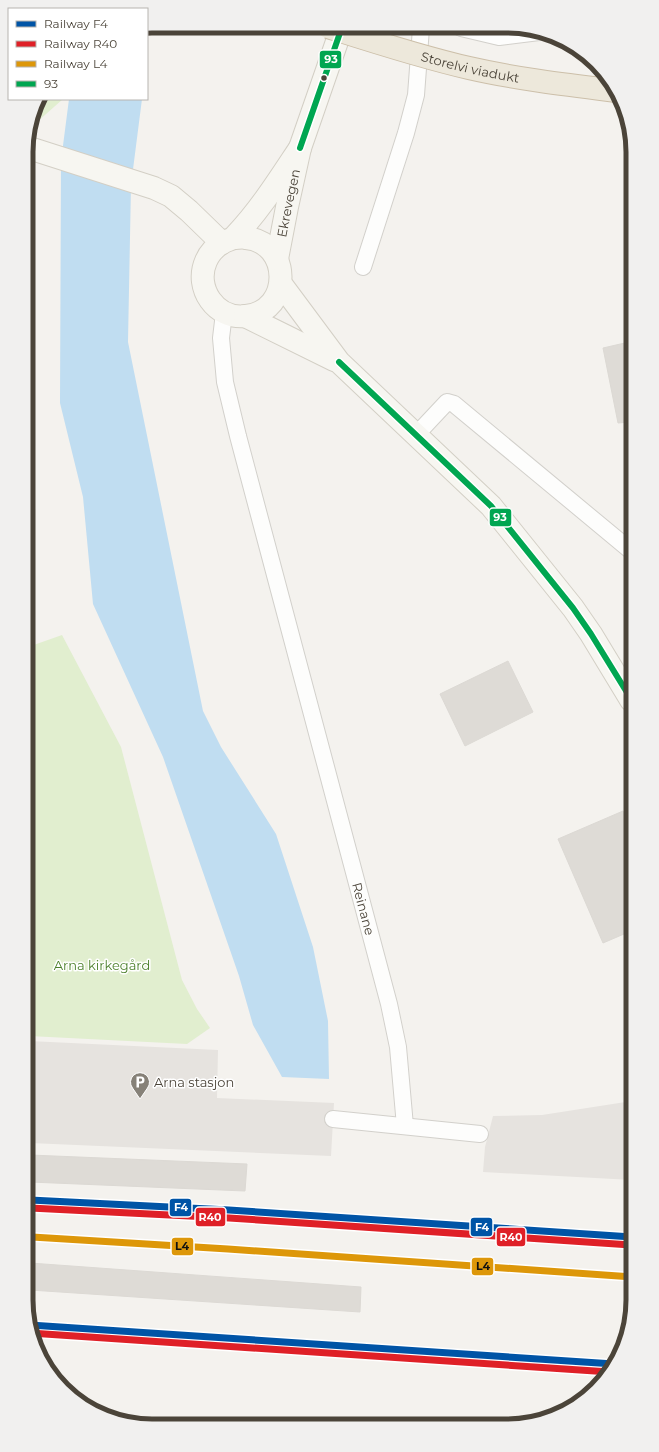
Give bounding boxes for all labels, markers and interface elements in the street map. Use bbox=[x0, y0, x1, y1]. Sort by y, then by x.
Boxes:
legend bbox=[8, 8, 148, 100]
text: Railway F4 bbox=[44, 16, 108, 31]
text: Railway R40 bbox=[44, 36, 117, 51]
street label: Storelvi viadukt bbox=[419, 48, 521, 86]
line badge: 93 bbox=[319, 50, 342, 69]
text: 93 bbox=[324, 52, 338, 66]
text: Railway L4 bbox=[44, 56, 108, 71]
unlabelled marker bbox=[319, 73, 329, 83]
text: 93 bbox=[44, 76, 58, 91]
street label: Ekrevegen bbox=[273, 167, 303, 239]
line badge: 93 bbox=[489, 508, 512, 527]
text: 93 bbox=[493, 510, 507, 524]
street label: Reinane bbox=[349, 881, 378, 937]
park label: Arna kirkegård bbox=[54, 957, 150, 973]
parking icon: Arna stasjon bbox=[129, 1071, 151, 1099]
place label: Arna stasjon bbox=[154, 1074, 234, 1090]
line badge: F4 bbox=[169, 1198, 192, 1217]
text: F4 bbox=[174, 1200, 188, 1214]
line badge: R40 bbox=[195, 1207, 226, 1227]
text: R40 bbox=[199, 1210, 222, 1224]
line badge: F4 bbox=[470, 1217, 493, 1237]
text: F4 bbox=[475, 1220, 489, 1234]
line badge: R40 bbox=[496, 1227, 526, 1247]
text: R40 bbox=[500, 1230, 523, 1244]
line badge: L4 bbox=[171, 1237, 194, 1256]
text: L4 bbox=[175, 1239, 189, 1253]
line badge: L4 bbox=[471, 1257, 494, 1276]
text: L4 bbox=[476, 1259, 490, 1273]

